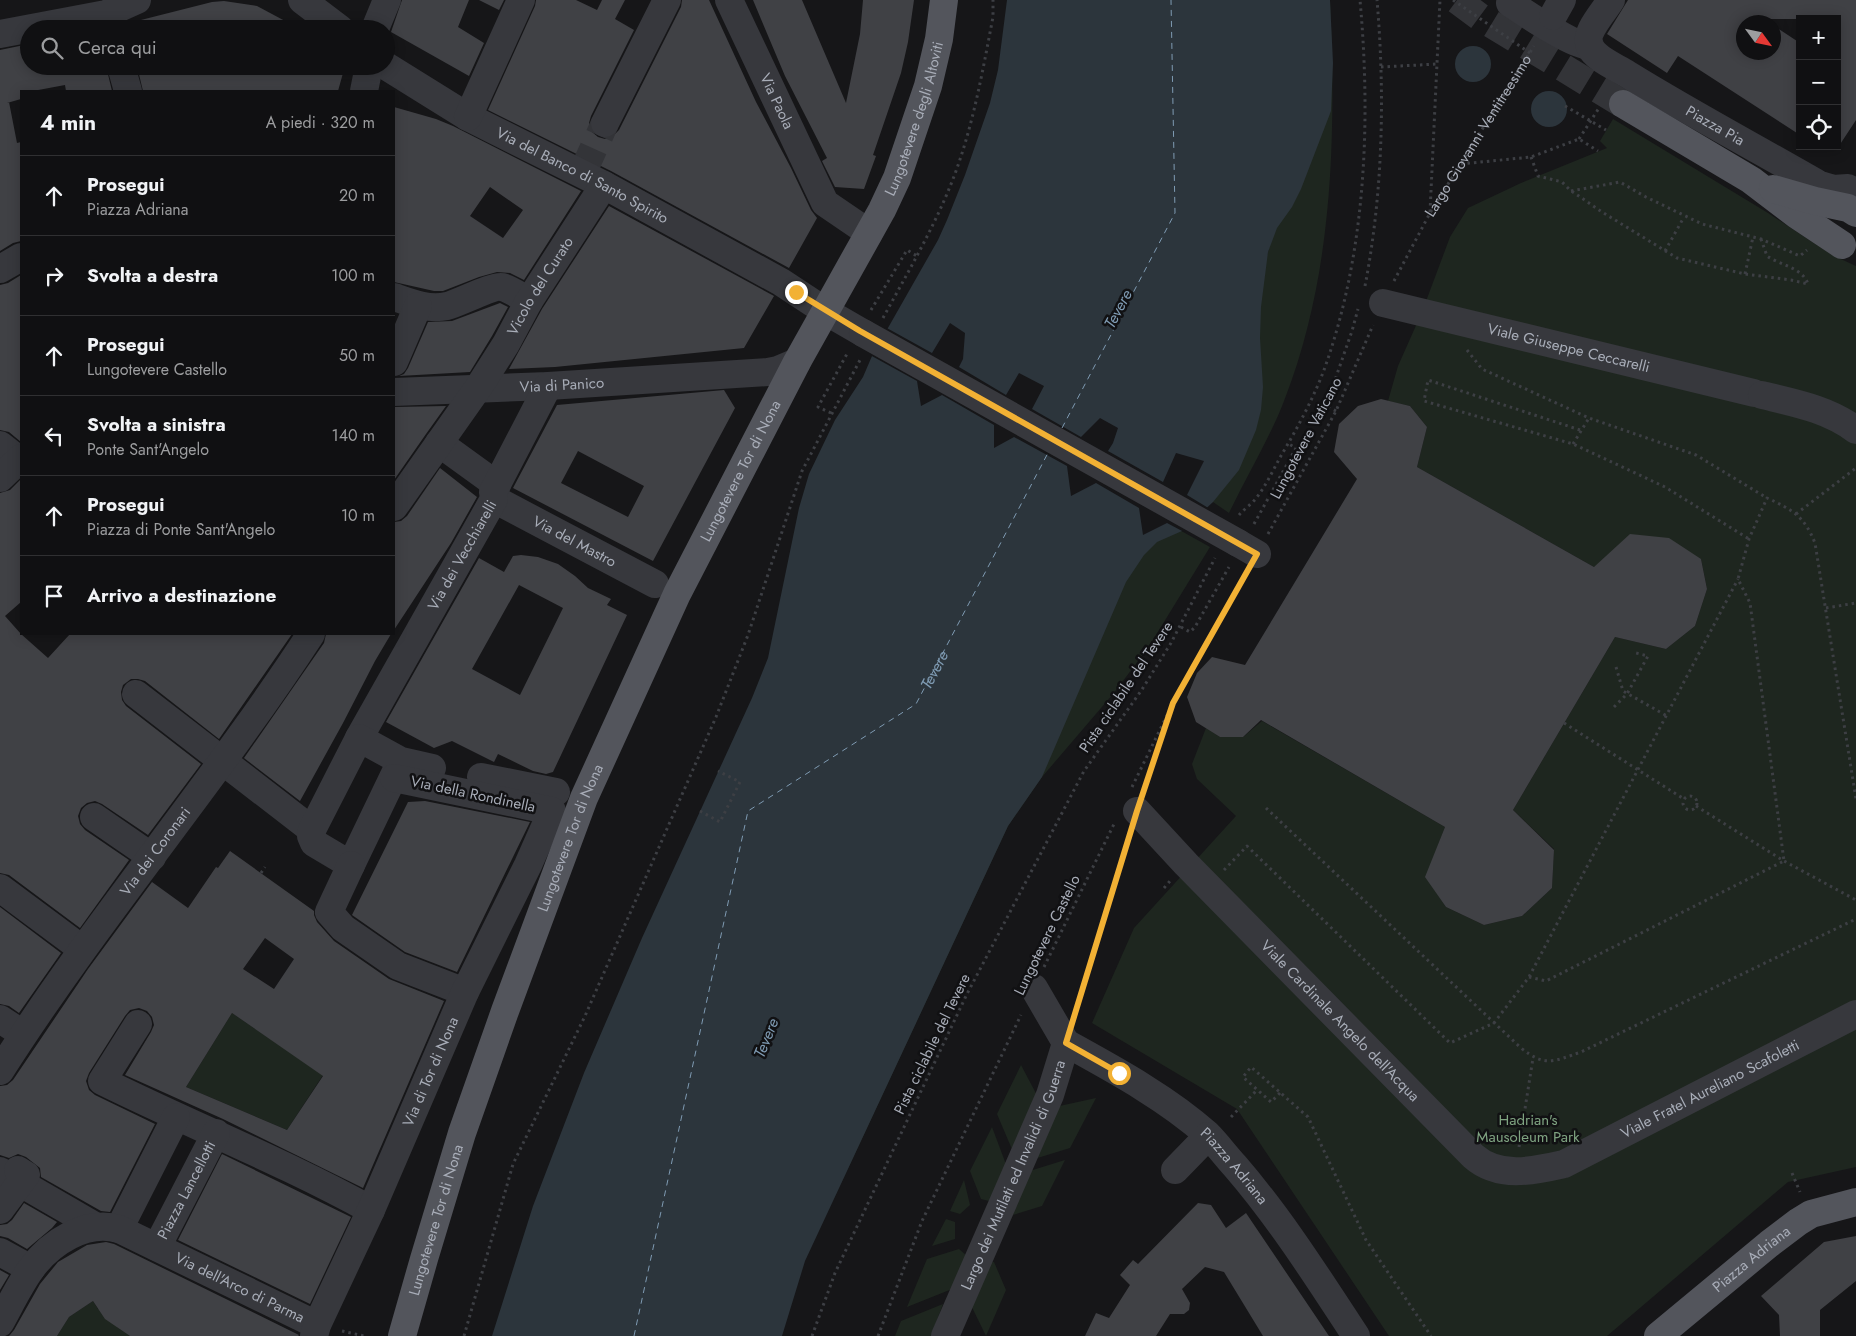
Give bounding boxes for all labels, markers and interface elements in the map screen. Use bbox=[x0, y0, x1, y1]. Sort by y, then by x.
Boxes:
north arrow bbox=[1736, 15, 1781, 60]
map controls bbox=[1796, 15, 1841, 150]
button: + bbox=[1796, 15, 1841, 60]
search box bbox=[20, 20, 395, 75]
icon: search bbox=[38, 34, 66, 62]
text: Cerca qui bbox=[78, 34, 157, 61]
street label: Lungotevere degli Altoviti bbox=[879, 39, 949, 200]
street label: Largo Giovanni Ventitreesimo bbox=[1419, 50, 1537, 221]
button: − bbox=[1796, 60, 1841, 105]
street label: Via Paola bbox=[754, 70, 800, 133]
street label: Piazza Pia bbox=[1682, 100, 1749, 151]
button: locate bbox=[1796, 105, 1841, 150]
text: 4 min bbox=[40, 108, 96, 138]
text: A piedi · 320 m bbox=[266, 111, 375, 134]
street label: Via del Banco di Santo Spirito bbox=[492, 122, 673, 229]
text: Prosegui bbox=[87, 171, 165, 198]
icon: ahead bbox=[40, 182, 68, 210]
text: 20 m bbox=[339, 184, 375, 207]
text: Piazza Adriana bbox=[87, 198, 188, 221]
street label: Vicolo del Curato bbox=[502, 233, 579, 339]
icon: right bbox=[40, 262, 68, 290]
text: Svolta a destra bbox=[87, 262, 218, 289]
text: 100 m bbox=[331, 264, 375, 287]
route end bbox=[785, 281, 808, 304]
water label: Tevere bbox=[1098, 285, 1138, 333]
street label: Viale Giuseppe Ceccarelli bbox=[1485, 318, 1652, 378]
text: Prosegui bbox=[87, 331, 165, 358]
icon: ahead bbox=[40, 342, 68, 370]
text: 50 m bbox=[339, 344, 375, 367]
text: Lungotevere Castello bbox=[87, 358, 227, 381]
street label: Via di Panico bbox=[519, 371, 605, 398]
street label: Lungotevere Vaticano bbox=[1265, 373, 1347, 503]
street label: Lungotevere Tor di Nona bbox=[695, 396, 786, 546]
text: Svolta a sinistra bbox=[87, 411, 226, 438]
icon: left bbox=[40, 422, 68, 450]
text: 140 m bbox=[332, 424, 375, 447]
text: Ponte Sant'Angelo bbox=[87, 438, 209, 461]
text: Prosegui bbox=[87, 491, 165, 518]
street label: Via dei Vecchiarelli bbox=[422, 496, 502, 614]
icon: ahead bbox=[40, 502, 68, 530]
text: 10 m bbox=[341, 504, 375, 527]
street label: Via del Mastro bbox=[529, 510, 620, 573]
text: Piazza di Ponte Sant'Angelo bbox=[87, 518, 275, 541]
icon: arrive bbox=[40, 582, 68, 610]
text: Arrivo a destinazione bbox=[87, 582, 276, 609]
street label: Pista ciclabile del Tevere bbox=[1074, 617, 1178, 757]
water label: Tevere bbox=[914, 646, 954, 693]
street label: Lungotevere Tor di Nona bbox=[532, 761, 609, 915]
street label: Via della Rondinella bbox=[409, 770, 537, 818]
street label: Via dei Coronari bbox=[115, 802, 196, 901]
street label: Lungotevere Castello bbox=[1008, 871, 1086, 999]
street label: Viale Cardinale Angelo dell'Acqua bbox=[1256, 935, 1425, 1107]
street label: Pista ciclabile del Tevere bbox=[888, 970, 976, 1118]
street label: Via di Tor di Nona bbox=[397, 1013, 464, 1130]
water label: Tevere bbox=[748, 1015, 784, 1061]
street label: Viale Fratel Aureliano Scafoletti bbox=[1617, 1034, 1803, 1144]
street label: Largo dei Mutilati ed Invalidi di Guerra bbox=[955, 1058, 1071, 1293]
route start bbox=[1108, 1062, 1131, 1085]
park label: Hadrian's Mausoleum Park bbox=[1476, 1109, 1580, 1148]
street label: Piazza Adriana bbox=[1195, 1122, 1273, 1209]
street label: Piazza Lancellotti bbox=[152, 1137, 221, 1243]
street label: Lungotevere Tor di Nona bbox=[403, 1142, 469, 1298]
street label: Piazza Adriana bbox=[1707, 1220, 1795, 1298]
street label: Via dell'Arco di Parma bbox=[171, 1247, 308, 1328]

